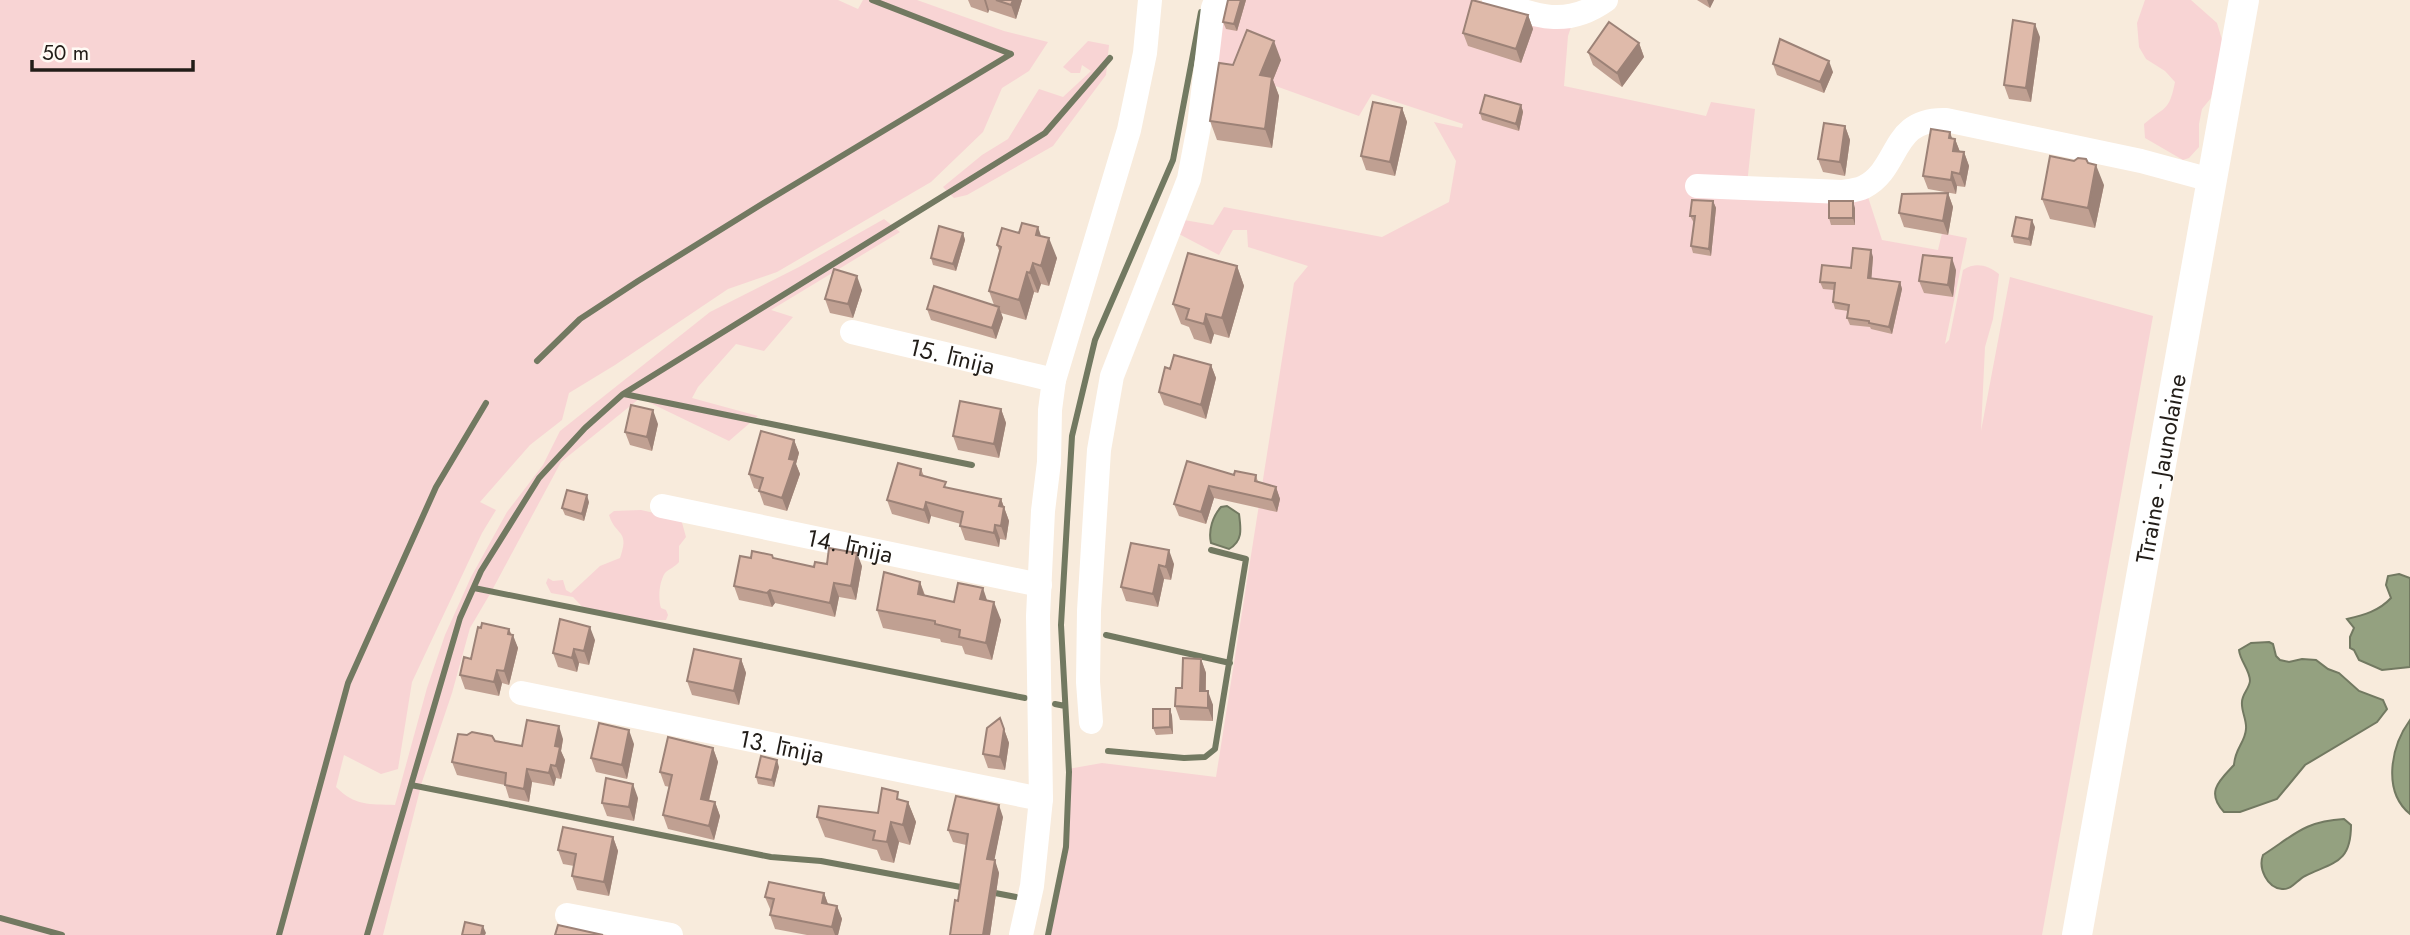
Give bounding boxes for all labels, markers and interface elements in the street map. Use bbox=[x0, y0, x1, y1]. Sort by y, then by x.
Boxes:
scale bar bbox=[32, 28, 192, 72]
text: 50 m bbox=[42, 38, 89, 68]
street label: 15. līnija bbox=[906, 329, 999, 383]
street label: Tīraine - Jaunolaine bbox=[2126, 371, 2194, 566]
street label: 14. līnija bbox=[804, 519, 896, 571]
street label: 13. līnija bbox=[736, 720, 827, 772]

